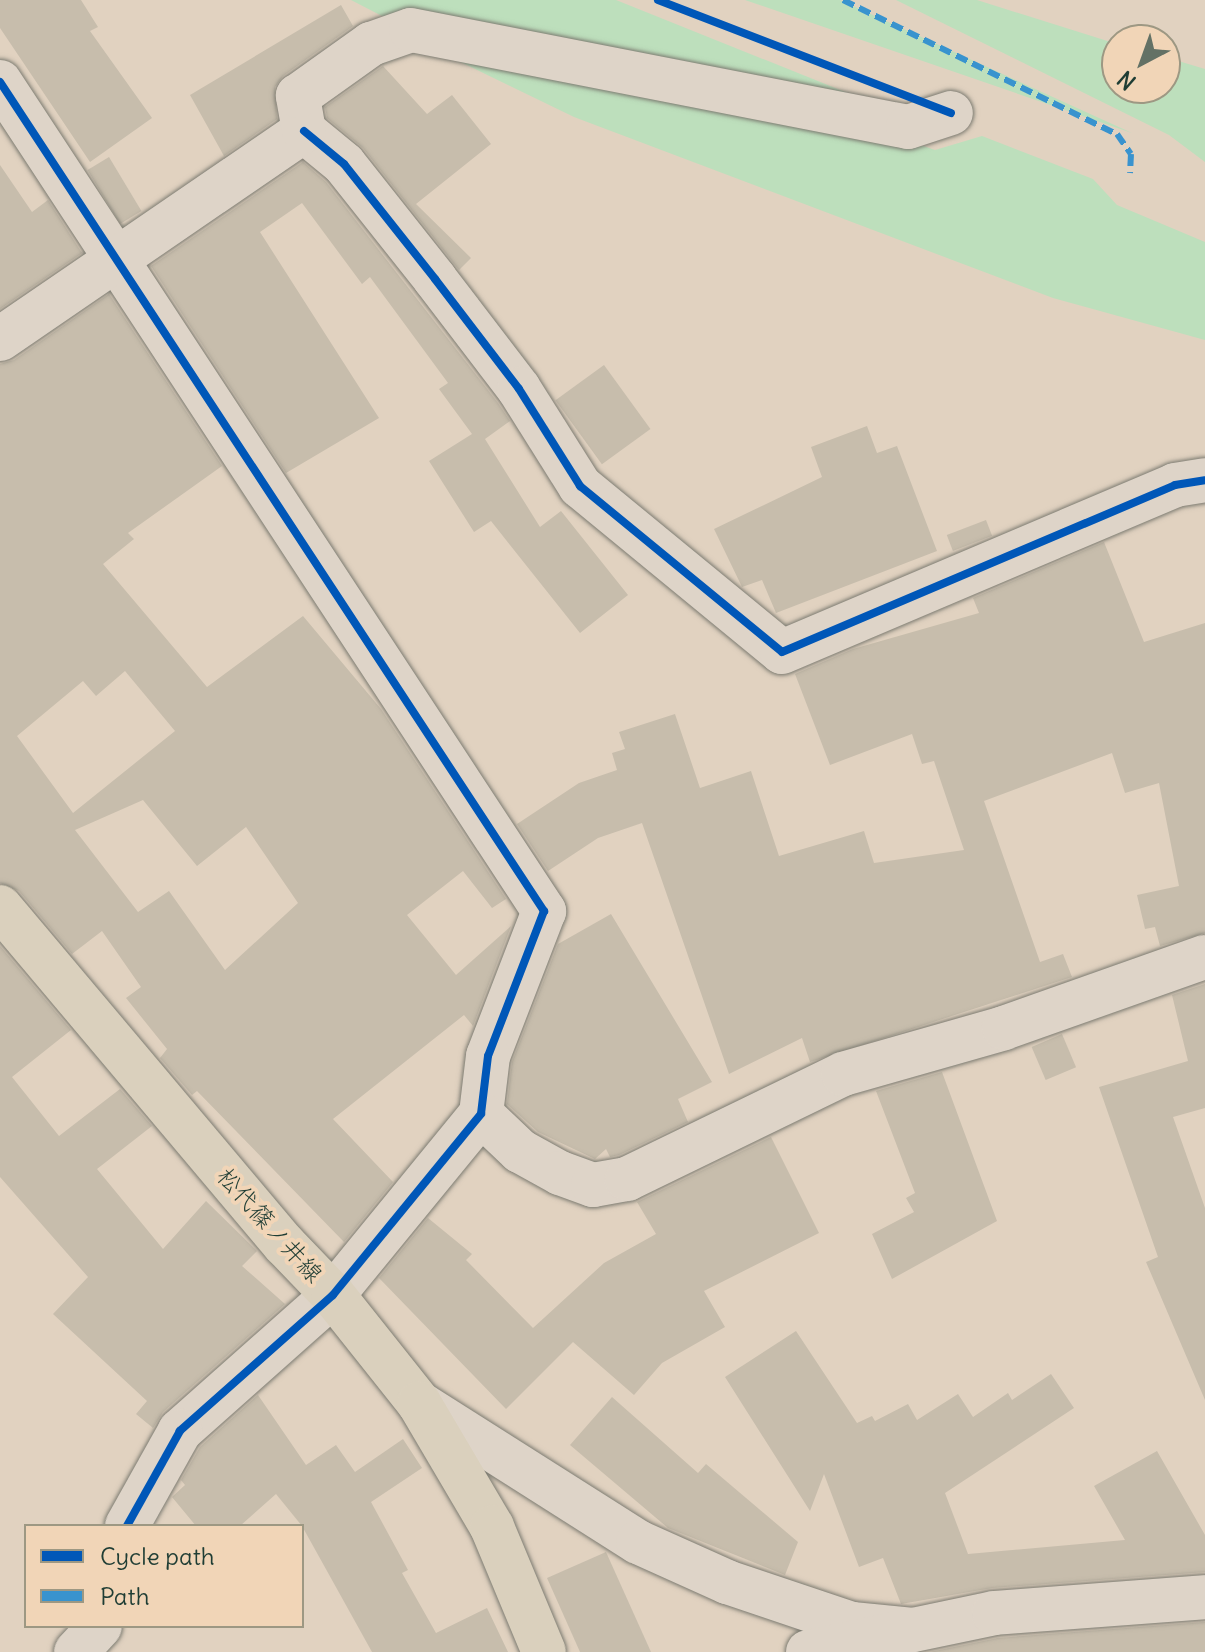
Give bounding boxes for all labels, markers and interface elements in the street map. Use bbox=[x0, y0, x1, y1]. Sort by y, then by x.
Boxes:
north arrow bbox=[1101, 24, 1181, 104]
text: N bbox=[1112, 65, 1141, 96]
street label: 松代篠ノ井線 bbox=[211, 1162, 329, 1288]
legend bbox=[24, 1524, 304, 1628]
text: Cycle path bbox=[100, 1541, 215, 1571]
text: Path bbox=[100, 1581, 150, 1611]

